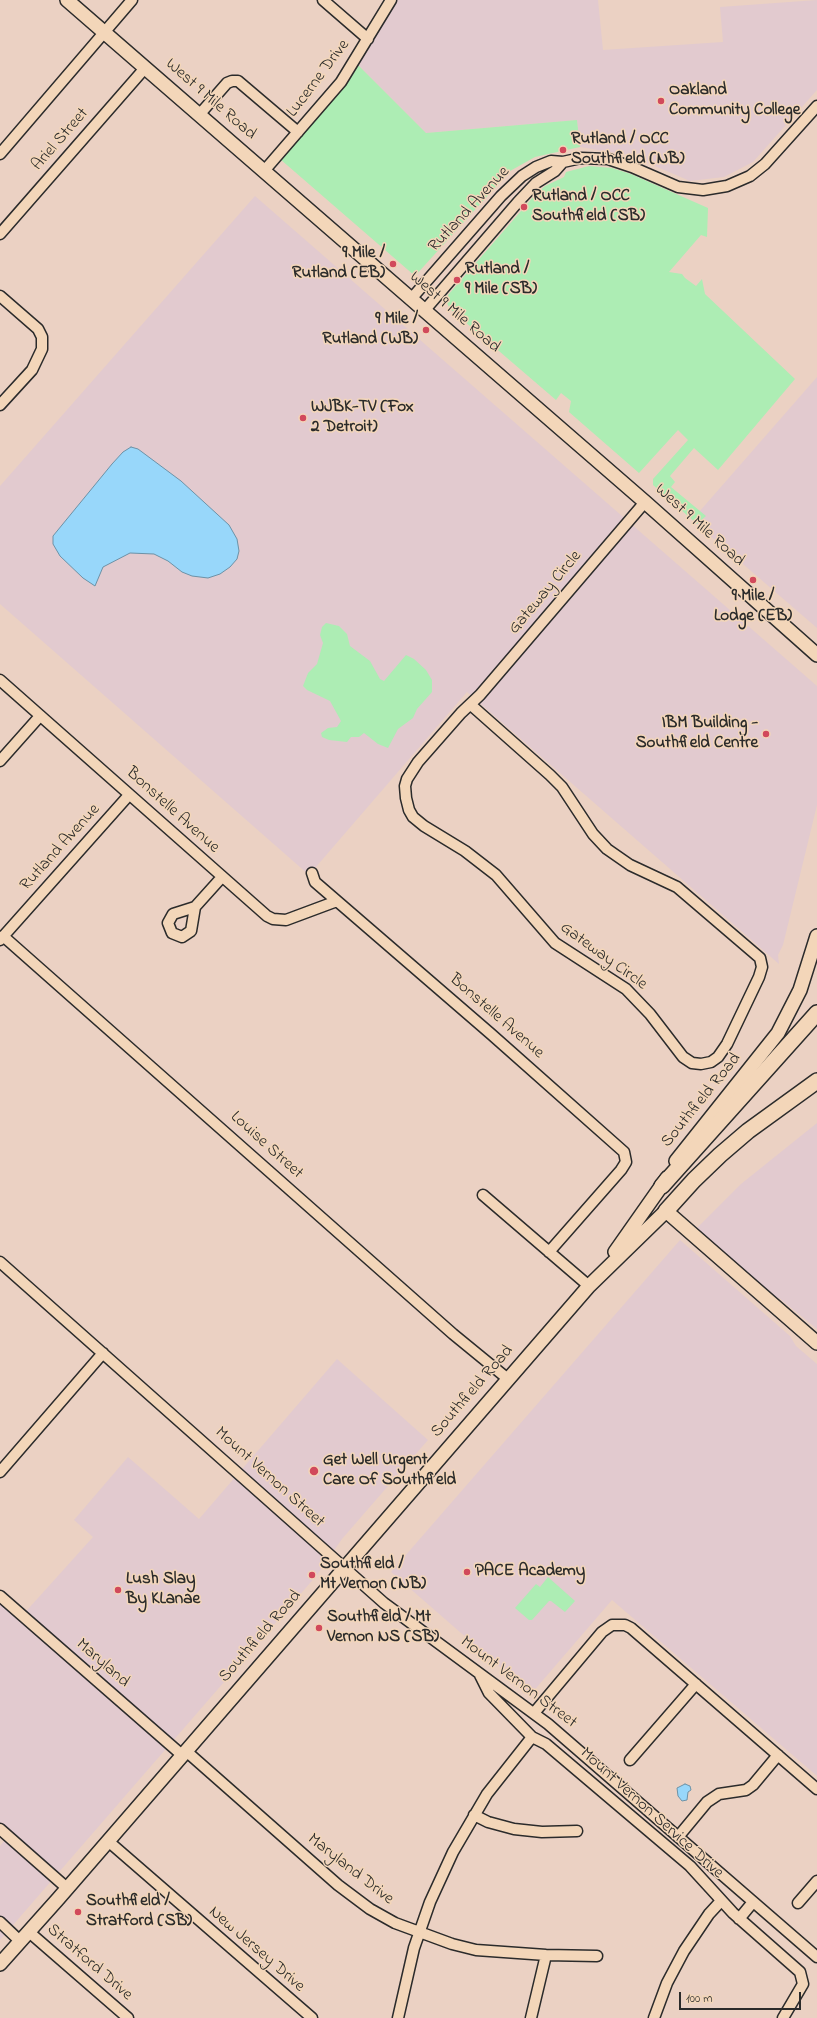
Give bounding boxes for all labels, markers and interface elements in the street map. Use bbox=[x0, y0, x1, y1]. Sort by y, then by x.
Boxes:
street label: Lucerne Drive bbox=[283, 36, 355, 122]
street label: West 9 Mile Road bbox=[160, 55, 260, 145]
place label: Oakland Community College bbox=[669, 81, 800, 121]
marker: Oakland Community College bbox=[656, 96, 666, 106]
street label: Ariel Street bbox=[28, 104, 94, 176]
place label: Rutland / OCC Southfield (NB) bbox=[571, 130, 684, 170]
marker: Rutland / OCC Southfield (NB) bbox=[558, 145, 568, 155]
street label: Rutland Avenue bbox=[425, 163, 515, 257]
place label: Rutland / OCC Southfield (SB) bbox=[532, 187, 645, 227]
marker: Rutland / OCC Southfield (SB) bbox=[519, 202, 529, 212]
place label: 9 Mile / Rutland (EB) bbox=[292, 244, 385, 284]
marker: 9 Mile / Rutland (EB) bbox=[388, 259, 398, 269]
place label: Rutland / 9 Mile (SB) bbox=[465, 260, 537, 300]
street label: West 9 Mile Road bbox=[404, 268, 504, 358]
marker: Rutland / 9 Mile (SB) bbox=[452, 275, 462, 285]
place label: 9 Mile / Rutland (WB) bbox=[322, 310, 418, 350]
marker: 9 Mile / Rutland (WB) bbox=[421, 325, 431, 335]
place label: WJBK-TV (Fox 2 Detroit) bbox=[311, 398, 414, 438]
marker: WJBK-TV (Fox 2 Detroit) bbox=[298, 413, 308, 423]
street label: West 9 Mile Road bbox=[650, 480, 748, 572]
street label: Gateway Circle bbox=[505, 547, 587, 639]
marker: 9 Mile / Lodge (EB) bbox=[748, 575, 758, 585]
place label: 9 Mile / Lodge (EB) bbox=[714, 587, 792, 627]
place label: IBM Building - Southfield Centre bbox=[636, 714, 758, 754]
marker: IBM Building - Southfield Centre bbox=[761, 729, 771, 739]
street label: Bonstelle Avenue bbox=[121, 764, 223, 858]
street label: Rutland Avenue bbox=[17, 800, 105, 896]
street label: Gateway Circle bbox=[555, 919, 651, 995]
street label: Bonstelle Avenue bbox=[444, 970, 548, 1064]
street label: Southfield Road bbox=[658, 1050, 746, 1152]
street label: Louise Street bbox=[225, 1108, 307, 1184]
street label: Southfield Road bbox=[427, 1342, 519, 1442]
street label: Mount Vernon Street bbox=[210, 1423, 328, 1533]
place label: Get Well Urgent Care Of Southfield bbox=[323, 1451, 456, 1491]
marker: Get Well Urgent Care Of Southfield bbox=[308, 1465, 320, 1477]
place label: Southfield / Mt Vernon (NB) bbox=[320, 1555, 426, 1595]
place label: PACE Academy bbox=[475, 1562, 585, 1582]
marker: PACE Academy bbox=[462, 1567, 472, 1577]
place label: Lush Slay By KLanae bbox=[126, 1570, 200, 1610]
marker: Southfield / Mt Vernon (NB) bbox=[307, 1570, 317, 1580]
marker: Lush Slay By KLanae bbox=[113, 1585, 123, 1595]
street label: Southfield Road bbox=[215, 1587, 307, 1687]
place label: Southfield / Mt Vernon NS (SB) bbox=[327, 1608, 439, 1648]
marker: Southfield / Mt Vernon NS (SB) bbox=[314, 1623, 324, 1633]
street label: Mount Vernon Street bbox=[456, 1633, 580, 1733]
street label: Maryland bbox=[71, 1635, 133, 1693]
street label: Mount Vernon Service Drive bbox=[575, 1744, 727, 1884]
street label: Maryland Drive bbox=[303, 1830, 397, 1910]
place label: Southfield / Stratford (SB) bbox=[86, 1892, 192, 1932]
street label: New Jersey Drive bbox=[204, 1903, 308, 1997]
marker: Southfield / Stratford (SB) bbox=[73, 1907, 83, 1917]
street label: Stratford Drive bbox=[42, 1920, 136, 2006]
scale bar bbox=[681, 1984, 803, 2010]
text: 100 m bbox=[686, 1990, 713, 2008]

